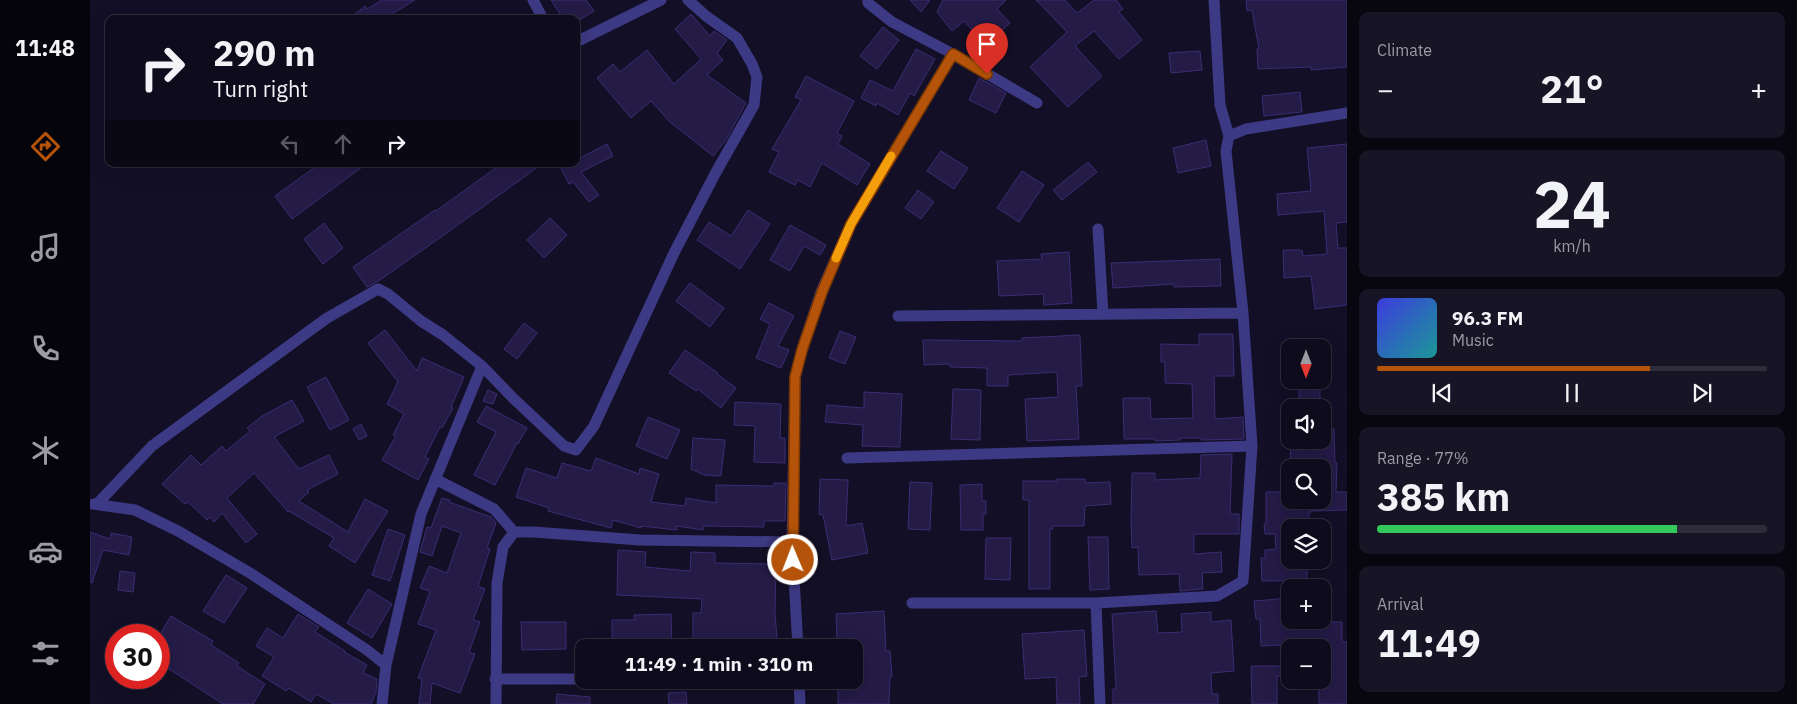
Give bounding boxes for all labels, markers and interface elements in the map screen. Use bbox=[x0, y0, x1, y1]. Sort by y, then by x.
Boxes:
pin bbox=[966, 23, 1008, 74]
text: 290 m bbox=[213, 30, 316, 76]
icon: arrive bbox=[973, 30, 1001, 58]
text: 11:48 bbox=[15, 33, 75, 62]
icon: right bbox=[130, 35, 195, 100]
text: Climate bbox=[1377, 40, 1432, 60]
text: 21° bbox=[1540, 64, 1604, 113]
text: − bbox=[1377, 71, 1394, 108]
text: + bbox=[1750, 71, 1767, 108]
text: Turn right bbox=[213, 74, 308, 103]
icon: directions bbox=[28, 129, 63, 164]
icon: left bbox=[276, 130, 304, 158]
icon: ahead bbox=[329, 130, 357, 158]
icon: right bbox=[382, 130, 410, 158]
text: 24 bbox=[1533, 161, 1611, 246]
icon: music bbox=[28, 230, 63, 265]
text: km/h bbox=[1553, 236, 1591, 256]
text: 96.3 FM bbox=[1452, 306, 1523, 330]
text: Music bbox=[1452, 330, 1494, 350]
icon: phone bbox=[28, 331, 63, 366]
north arrow bbox=[1281, 339, 1331, 389]
map controls bbox=[1281, 339, 1331, 689]
icon: previous bbox=[1428, 379, 1456, 407]
icon: pause bbox=[1558, 379, 1586, 407]
icon: next bbox=[1688, 379, 1716, 407]
button: sound bbox=[1281, 399, 1331, 449]
icon: climate bbox=[28, 433, 63, 468]
text: Range · 77% bbox=[1377, 448, 1469, 468]
button: search bbox=[1281, 459, 1331, 509]
text: 385 km bbox=[1377, 472, 1510, 521]
button: layers bbox=[1281, 519, 1331, 569]
position arrow bbox=[766, 533, 818, 585]
icon: car bbox=[28, 534, 63, 569]
button: + bbox=[1281, 579, 1331, 629]
text: Arrival bbox=[1377, 594, 1424, 614]
text: 11:49 bbox=[1377, 618, 1481, 667]
speed limit sign: 30 bbox=[105, 624, 170, 689]
icon: filters bbox=[28, 636, 63, 671]
button: − bbox=[1281, 639, 1331, 689]
text: 11:49 · 1 min · 310 m bbox=[625, 652, 813, 676]

